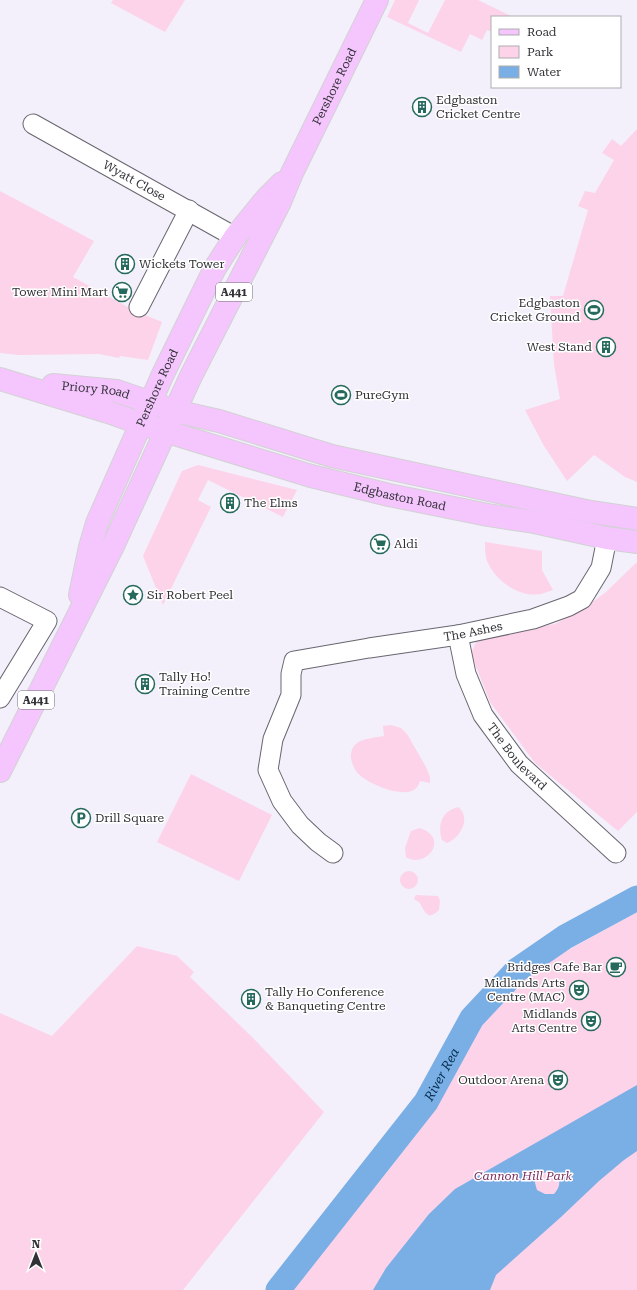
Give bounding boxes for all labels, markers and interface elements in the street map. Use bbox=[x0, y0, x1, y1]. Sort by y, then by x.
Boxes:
legend bbox=[491, 16, 621, 88]
text: Road bbox=[527, 25, 557, 39]
text: Park bbox=[527, 45, 554, 59]
street label: Pershore Road bbox=[310, 46, 359, 127]
text: Water bbox=[527, 65, 561, 79]
place label: Edgbaston Cricket Centre bbox=[436, 93, 521, 121]
building icon: Edgbaston Cricket Centre bbox=[411, 96, 433, 118]
street label: Wyatt Close bbox=[101, 158, 168, 204]
building icon: Wickets Tower bbox=[114, 253, 136, 275]
place label: Wickets Tower bbox=[139, 257, 224, 271]
supermarket icon: Tower Mini Mart bbox=[111, 281, 133, 303]
road number: A441 bbox=[216, 283, 252, 301]
place label: Tower Mini Mart bbox=[12, 285, 109, 299]
place label: Edgbaston Cricket Ground bbox=[490, 296, 580, 324]
sports icon: Edgbaston Cricket Ground bbox=[583, 299, 605, 321]
building icon: West Stand bbox=[595, 336, 617, 358]
place label: West Stand bbox=[527, 340, 592, 354]
street label: Pershore Road bbox=[134, 346, 181, 429]
street label: Priory Road bbox=[61, 379, 132, 402]
sports icon: PureGym bbox=[330, 384, 352, 406]
place label: PureGym bbox=[355, 388, 409, 402]
street label: Edgbaston Road bbox=[352, 480, 448, 513]
building icon: The Elms bbox=[219, 492, 241, 514]
place label: The Elms bbox=[244, 496, 298, 510]
supermarket icon: Aldi bbox=[369, 533, 391, 555]
place label: Aldi bbox=[394, 537, 418, 551]
place icon: Sir Robert Peel bbox=[122, 584, 144, 606]
place label: Sir Robert Peel bbox=[147, 588, 233, 602]
street label: The Ashes bbox=[443, 619, 504, 644]
place label: Tally Ho! Training Centre bbox=[159, 670, 250, 698]
building icon: Tally Ho! Training Centre bbox=[134, 673, 156, 695]
road number: A441 bbox=[18, 691, 54, 709]
street label: The Boulevard bbox=[484, 720, 550, 793]
parking icon: Drill Square bbox=[70, 807, 92, 829]
place label: Drill Square bbox=[95, 811, 165, 825]
cafe icon: Bridges Cafe Bar bbox=[605, 956, 627, 978]
place label: Bridges Cafe Bar bbox=[507, 960, 602, 974]
place label: Midlands Arts Centre (MAC) bbox=[484, 976, 565, 1004]
theatre icon: Midlands Arts Centre (MAC) bbox=[568, 979, 590, 1001]
place label: Tally Ho Conference & Banqueting Centre bbox=[265, 985, 386, 1013]
building icon: Tally Ho Conference & Banqueting Centre bbox=[240, 988, 262, 1010]
place label: Midlands Arts Centre bbox=[511, 1007, 577, 1035]
theatre icon: Midlands Arts Centre bbox=[580, 1010, 602, 1032]
water label: River Rea bbox=[421, 1045, 462, 1104]
theatre icon: Outdoor Arena bbox=[547, 1069, 569, 1091]
place label: Outdoor Arena bbox=[458, 1073, 544, 1087]
park label: Cannon Hill Park bbox=[474, 1169, 572, 1183]
north arrow bbox=[16, 1234, 56, 1274]
text: N bbox=[32, 1238, 41, 1251]

